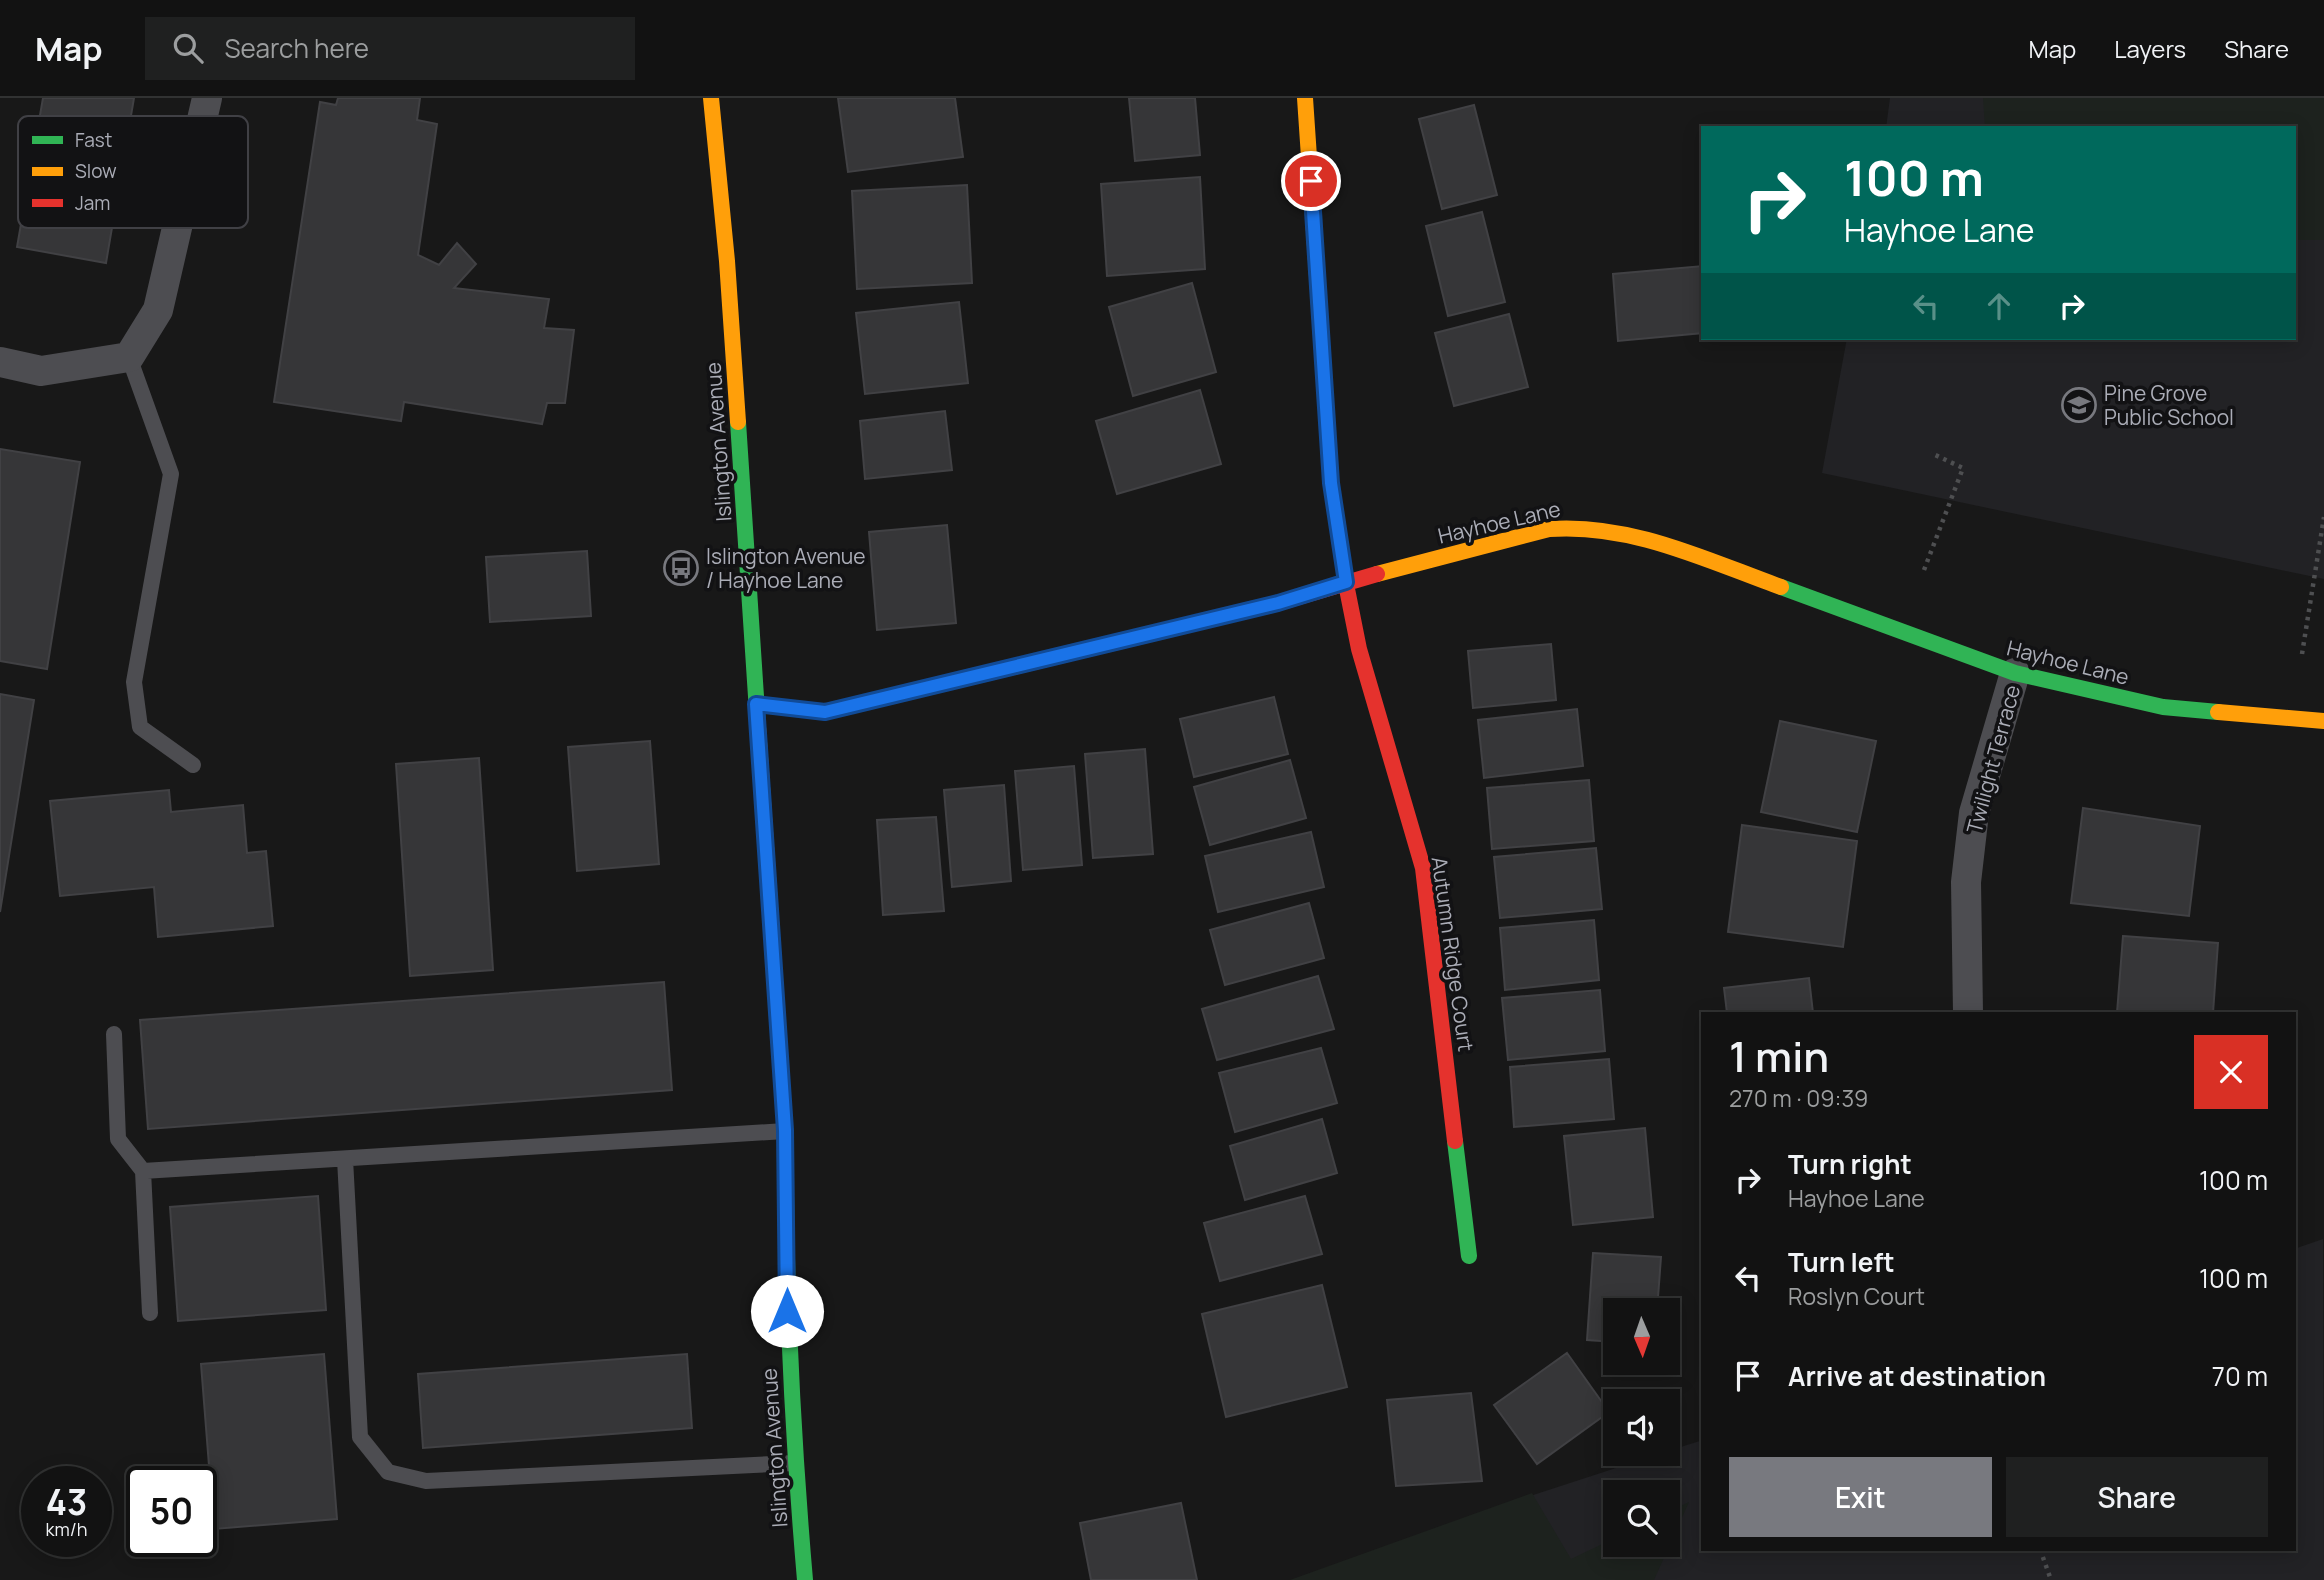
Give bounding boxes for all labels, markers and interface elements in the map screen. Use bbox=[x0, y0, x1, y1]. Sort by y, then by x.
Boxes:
search box bbox=[145, 17, 635, 80]
text: Map bbox=[35, 26, 103, 71]
icon: search bbox=[169, 29, 207, 67]
text: Search here bbox=[225, 30, 369, 66]
text: Map bbox=[2029, 32, 2076, 65]
text: Layers bbox=[2114, 32, 2186, 65]
text: Share bbox=[2224, 32, 2289, 65]
legend bbox=[18, 116, 248, 228]
text: Fast bbox=[75, 127, 112, 153]
text: 100 m bbox=[1844, 144, 1984, 211]
pin bbox=[1281, 151, 1341, 211]
icon: right bbox=[1729, 154, 1820, 245]
text: Slow bbox=[75, 158, 117, 184]
icon: arrive bbox=[1292, 162, 1330, 200]
text: Jam bbox=[75, 190, 110, 216]
text: Hayhoe Lane bbox=[1844, 208, 2034, 252]
icon: left bbox=[1907, 287, 1945, 325]
icon: ahead bbox=[1980, 287, 2018, 325]
icon: right bbox=[2053, 287, 2091, 325]
street label: Islington Avenue bbox=[698, 361, 738, 523]
place label: Pine Grove Public School bbox=[2104, 379, 2234, 431]
school or university icon: Pine Grove Public School bbox=[2060, 386, 2098, 424]
street label: Hayhoe Lane bbox=[1435, 494, 1563, 550]
place label: Islington Avenue / Hayhoe Lane bbox=[706, 542, 866, 594]
bus stop icon: Islington Avenue / Hayhoe Lane bbox=[662, 549, 700, 587]
street label: Hayhoe Lane bbox=[2004, 633, 2132, 691]
street label: Twilight Terrace bbox=[1960, 682, 2026, 836]
street label: Autumn Ridge Court bbox=[1425, 855, 1481, 1053]
text: 1 min bbox=[1729, 1027, 1829, 1085]
button: close bbox=[2194, 1035, 2268, 1109]
text: 270 m · 09:39 bbox=[1729, 1082, 1868, 1114]
text: Turn right bbox=[1788, 1146, 1912, 1182]
icon: right bbox=[1729, 1161, 1767, 1199]
text: 100 m bbox=[2199, 1162, 2268, 1198]
text: Hayhoe Lane bbox=[1788, 1182, 1925, 1214]
text: Turn left bbox=[1788, 1244, 1895, 1280]
icon: left bbox=[1729, 1259, 1767, 1297]
text: 100 m bbox=[2199, 1260, 2268, 1296]
position arrow bbox=[750, 1274, 824, 1348]
text: Roslyn Court bbox=[1788, 1280, 1925, 1312]
north arrow bbox=[1603, 1298, 1680, 1376]
map controls bbox=[1603, 1298, 1680, 1557]
icon: arrive bbox=[1729, 1357, 1767, 1395]
text: Arrive at destination bbox=[1788, 1358, 2046, 1394]
text: 70 m bbox=[2212, 1358, 2268, 1394]
street label: Islington Avenue bbox=[754, 1367, 794, 1529]
button: sound bbox=[1603, 1389, 1680, 1466]
button: Exit bbox=[1729, 1457, 1992, 1537]
button: Share bbox=[2006, 1457, 2268, 1537]
speed limit sign: 50 bbox=[126, 1466, 217, 1557]
text: 43 bbox=[46, 1478, 87, 1526]
button: search bbox=[1603, 1480, 1680, 1557]
text: km/h bbox=[46, 1517, 87, 1541]

